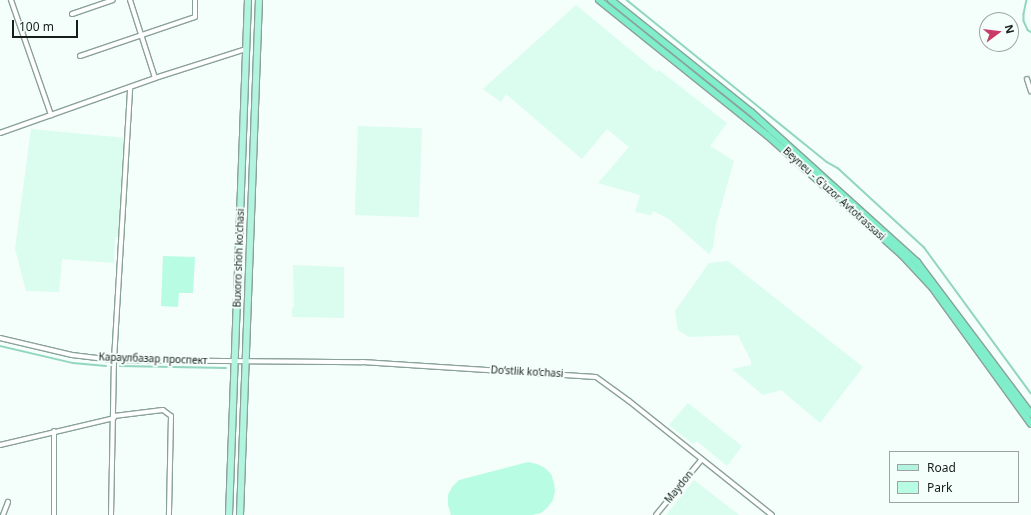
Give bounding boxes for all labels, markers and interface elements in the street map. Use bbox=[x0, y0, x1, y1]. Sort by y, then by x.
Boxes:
scale bar bbox=[14, 12, 80, 38]
north arrow bbox=[979, 12, 1019, 52]
text: 100 m bbox=[19, 18, 54, 35]
text: N bbox=[1002, 23, 1019, 35]
street label: Beyneu - G'uzor Avtotrassasi bbox=[780, 145, 888, 243]
street label: Buxoro shoh ko'chasi bbox=[231, 208, 247, 308]
street label: Караулбазар проспект bbox=[98, 351, 208, 367]
street label: Do‘stlik ko‘chasi bbox=[490, 364, 564, 380]
legend bbox=[889, 451, 1019, 503]
text: Road bbox=[927, 459, 956, 476]
street label: Maydon bbox=[662, 468, 696, 506]
text: Park bbox=[927, 479, 952, 496]

